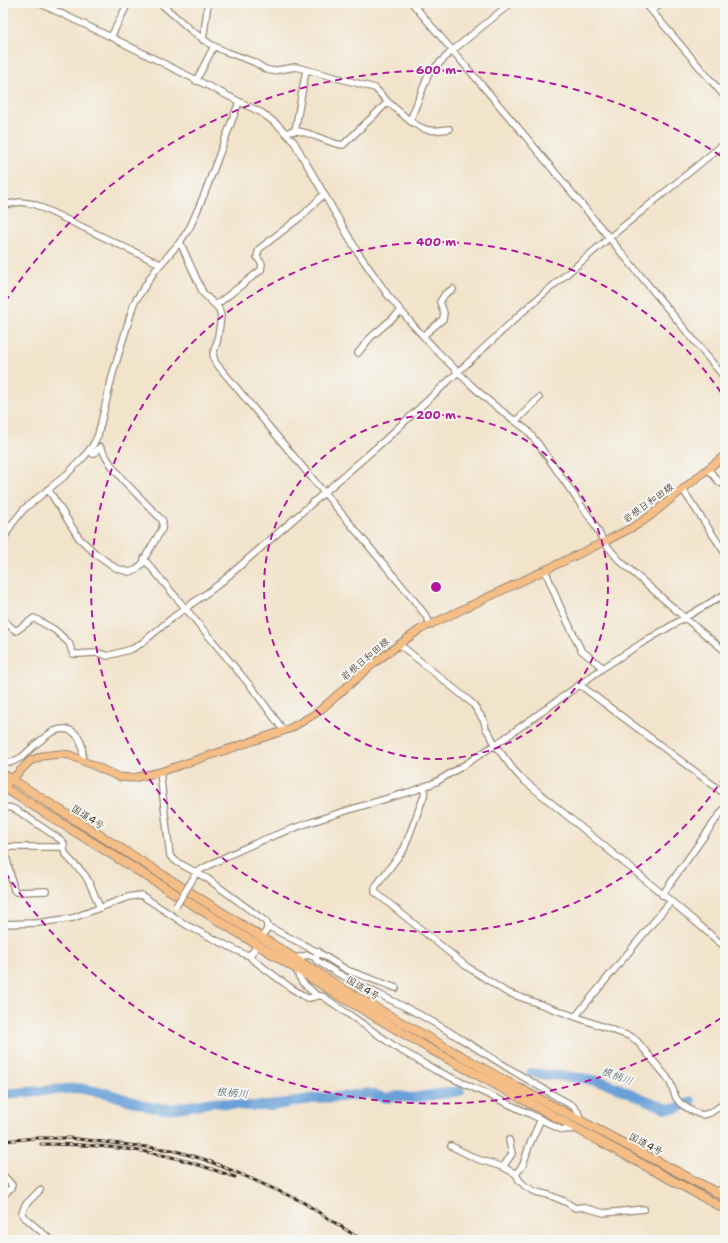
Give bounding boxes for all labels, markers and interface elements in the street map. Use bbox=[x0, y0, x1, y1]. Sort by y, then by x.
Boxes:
text: 600 m bbox=[416, 62, 456, 78]
text: 400 m bbox=[416, 234, 456, 250]
text: 200 m bbox=[416, 407, 456, 423]
street label: 岩根日和田線 bbox=[620, 480, 676, 526]
centre of rings bbox=[429, 580, 443, 594]
street label: 岩根日和田線 bbox=[338, 635, 392, 683]
street label: 国道4号 bbox=[69, 802, 107, 832]
street label: 国道4号 bbox=[344, 973, 382, 1003]
water label: 根柄川 bbox=[599, 1063, 635, 1089]
water label: 根柄川 bbox=[215, 1084, 249, 1102]
street label: 国道4号 bbox=[627, 1130, 665, 1158]

